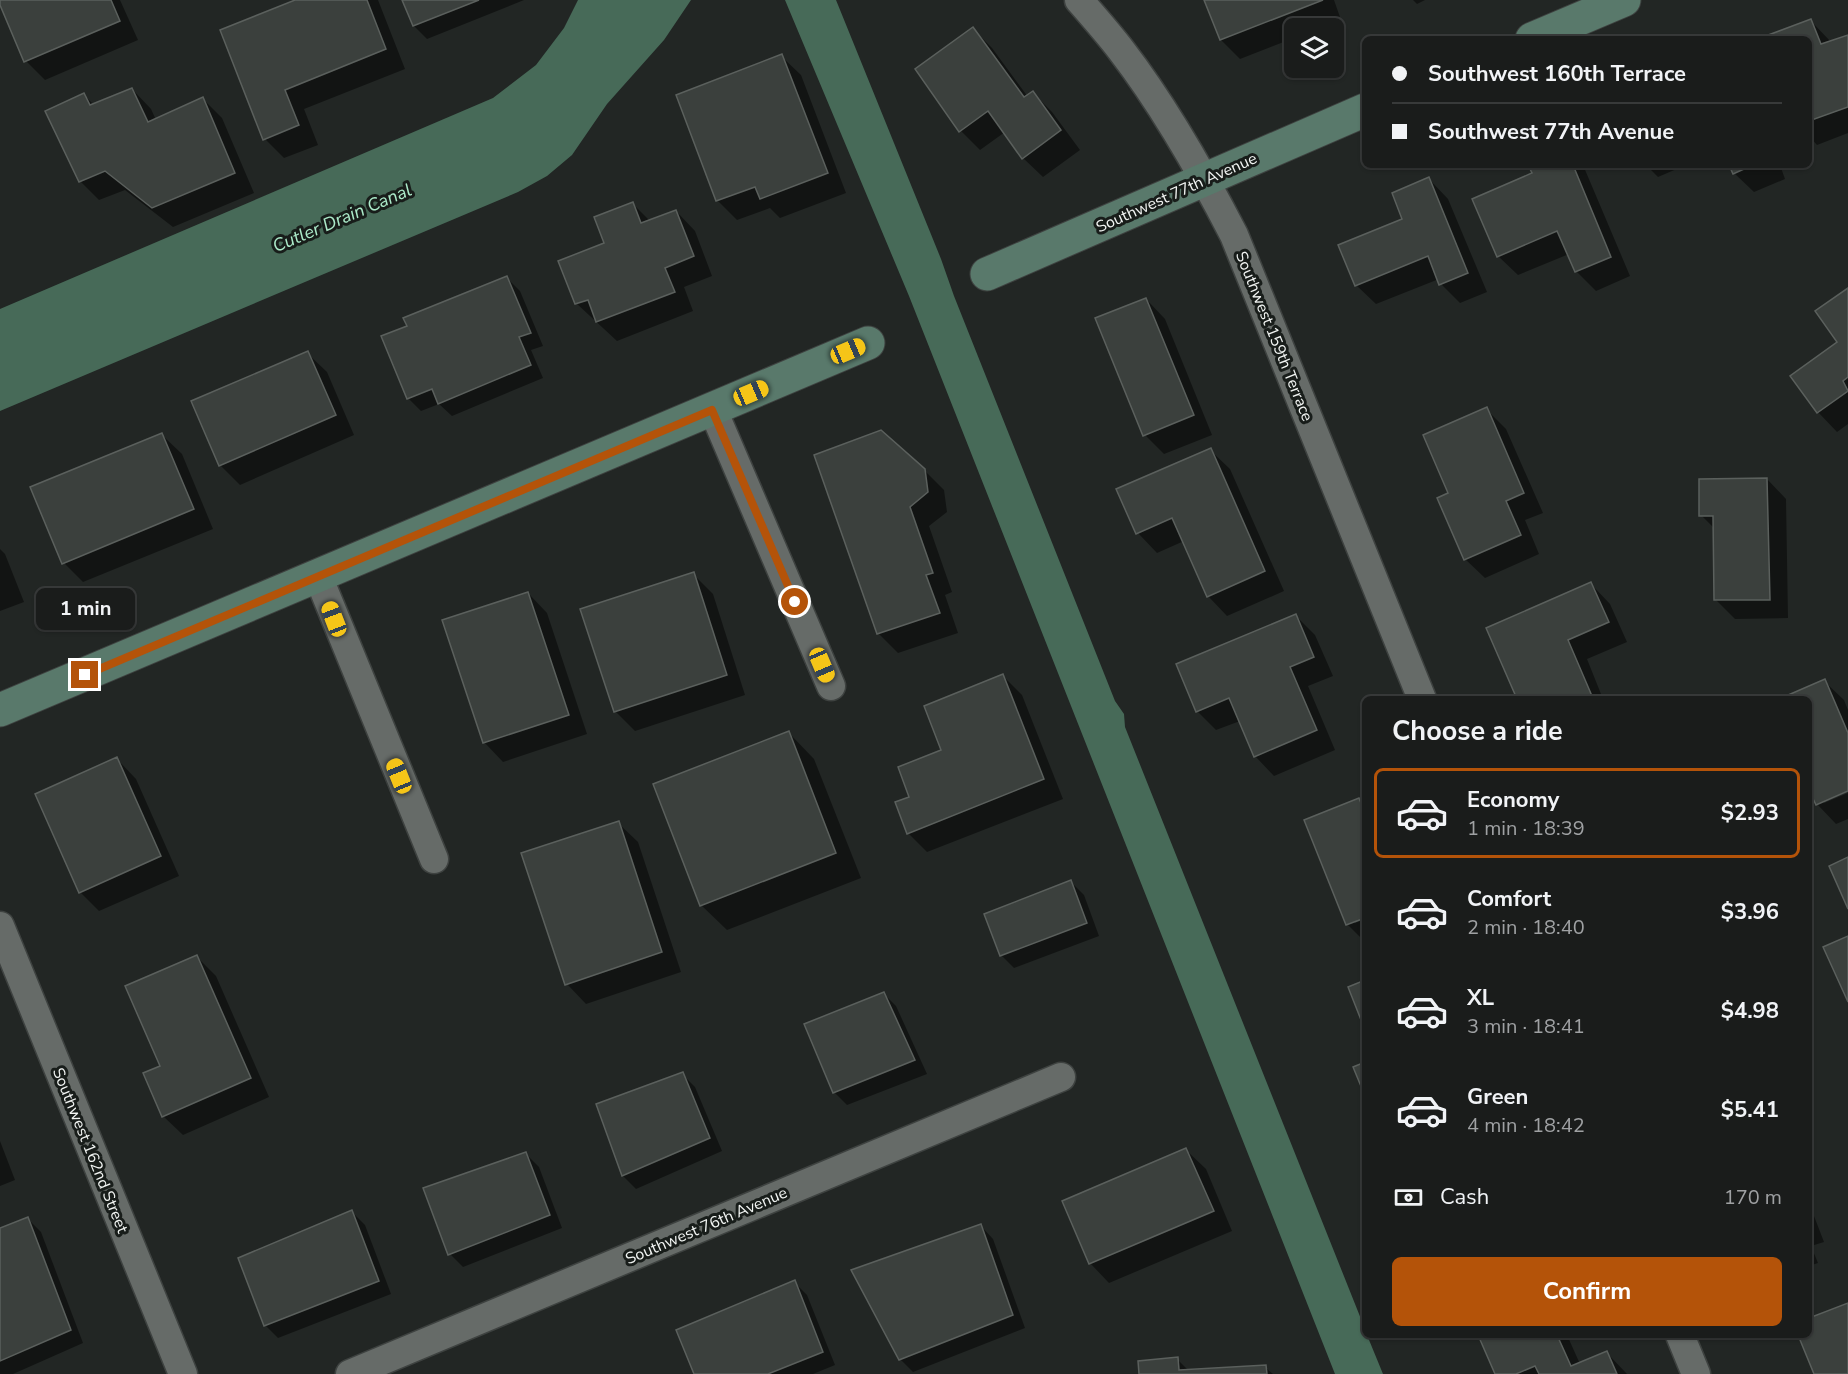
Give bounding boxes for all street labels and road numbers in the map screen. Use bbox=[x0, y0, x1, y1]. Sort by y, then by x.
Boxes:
street label: Southwest 77th Avenue bbox=[1092, 147, 1260, 238]
street label: Southwest 159th Terrace bbox=[1230, 248, 1318, 425]
street label: Southwest 162nd Street bbox=[47, 1064, 133, 1237]
street label: Southwest 76th Avenue bbox=[622, 1182, 791, 1270]

